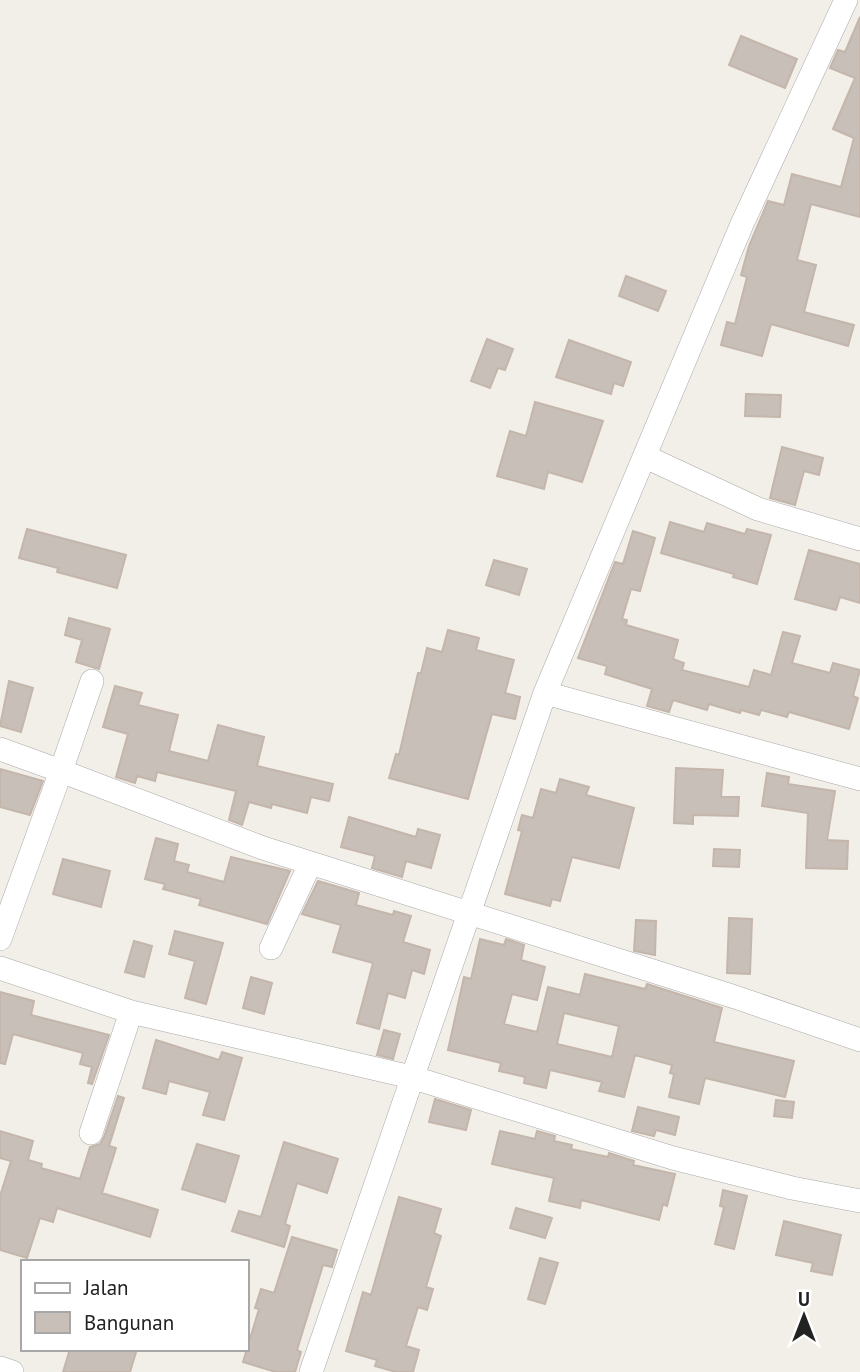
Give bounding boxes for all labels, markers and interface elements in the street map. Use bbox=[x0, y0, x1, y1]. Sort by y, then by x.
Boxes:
legend bbox=[21, 1260, 248, 1351]
text: Jalan bbox=[83, 1274, 129, 1301]
north arrow bbox=[769, 1281, 839, 1351]
text: U bbox=[798, 1287, 810, 1311]
text: Bangunan bbox=[84, 1309, 174, 1336]

